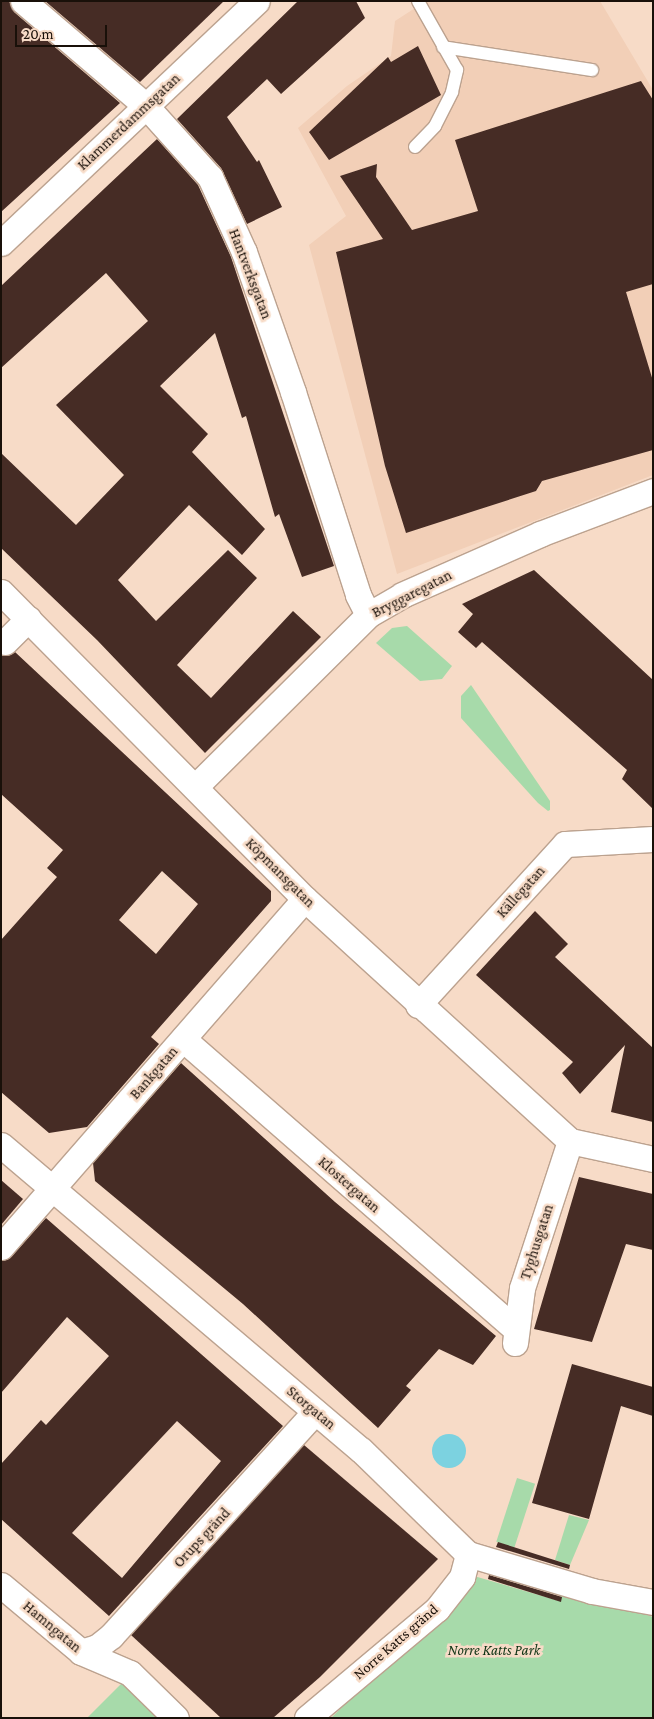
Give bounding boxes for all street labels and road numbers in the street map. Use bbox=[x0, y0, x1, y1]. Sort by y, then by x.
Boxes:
street label: Klammerdammsgatan bbox=[74, 70, 184, 174]
street label: Hantverksgatan bbox=[225, 226, 275, 322]
street label: Bryggaregatan bbox=[369, 566, 455, 622]
street label: Köpmansgatan bbox=[242, 835, 318, 911]
street label: Källegatan bbox=[493, 862, 549, 922]
street label: Bankgatan bbox=[126, 1043, 182, 1103]
street label: Klostergatan bbox=[314, 1153, 384, 1217]
street label: Tyghusgatan bbox=[516, 1202, 558, 1282]
street label: Storgatan bbox=[283, 1382, 339, 1434]
street label: Orups gränd bbox=[170, 1504, 234, 1572]
street label: Hamngatan bbox=[19, 1597, 85, 1657]
street label: Norre Katts gränd bbox=[350, 1600, 442, 1684]

